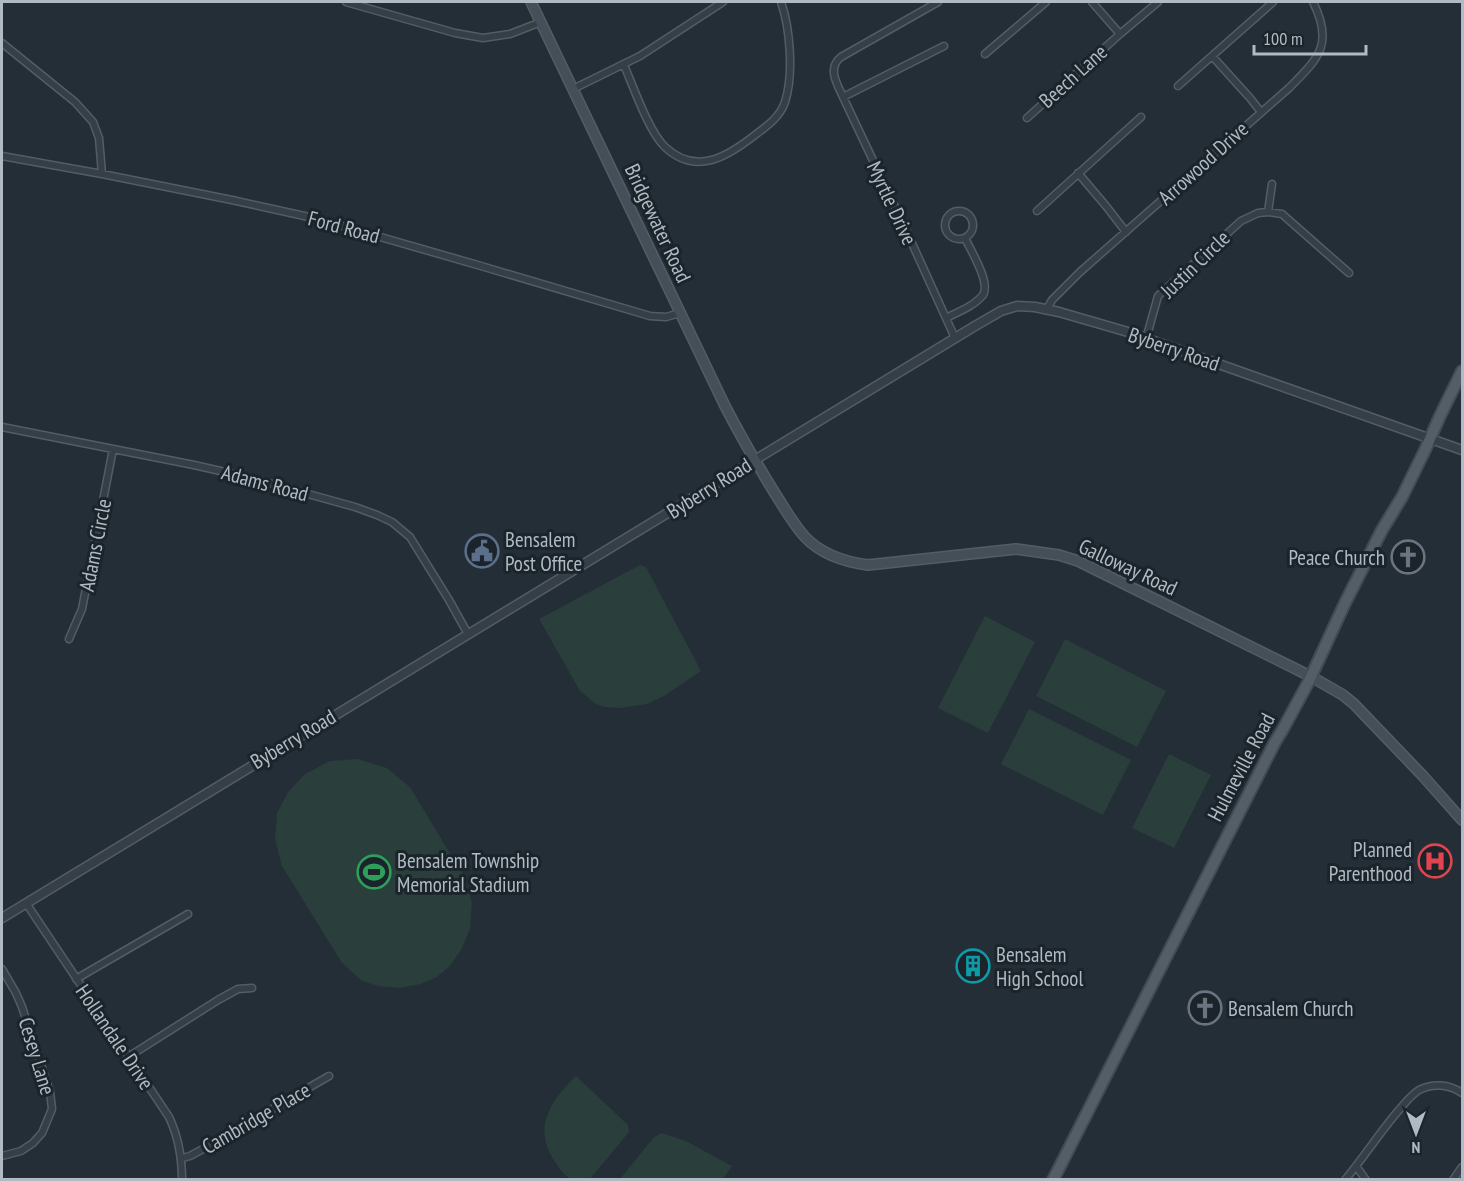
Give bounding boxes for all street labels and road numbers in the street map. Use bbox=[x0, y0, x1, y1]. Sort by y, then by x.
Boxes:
street label: Beech Lane bbox=[1033, 38, 1113, 114]
street label: Arrowood Drive bbox=[1152, 115, 1254, 211]
street label: Myrtle Drive bbox=[861, 157, 923, 249]
street label: Bridgewater Road bbox=[619, 159, 697, 287]
street label: Ford Road bbox=[305, 205, 383, 249]
street label: Justin Circle bbox=[1154, 224, 1235, 304]
street label: Byberry Road bbox=[1125, 321, 1223, 377]
street label: Byberry Road bbox=[662, 451, 756, 525]
street label: Adams Road bbox=[219, 459, 311, 507]
street label: Adams Circle bbox=[73, 496, 117, 594]
street label: Galloway Road bbox=[1074, 532, 1182, 602]
street label: Byberry Road bbox=[245, 703, 341, 775]
street label: Hulmeville Road bbox=[1201, 708, 1281, 826]
street label: Hollandale Drive bbox=[70, 979, 160, 1095]
street label: Cesey Lane bbox=[12, 1014, 62, 1098]
street label: Cambridge Place bbox=[197, 1076, 315, 1160]

